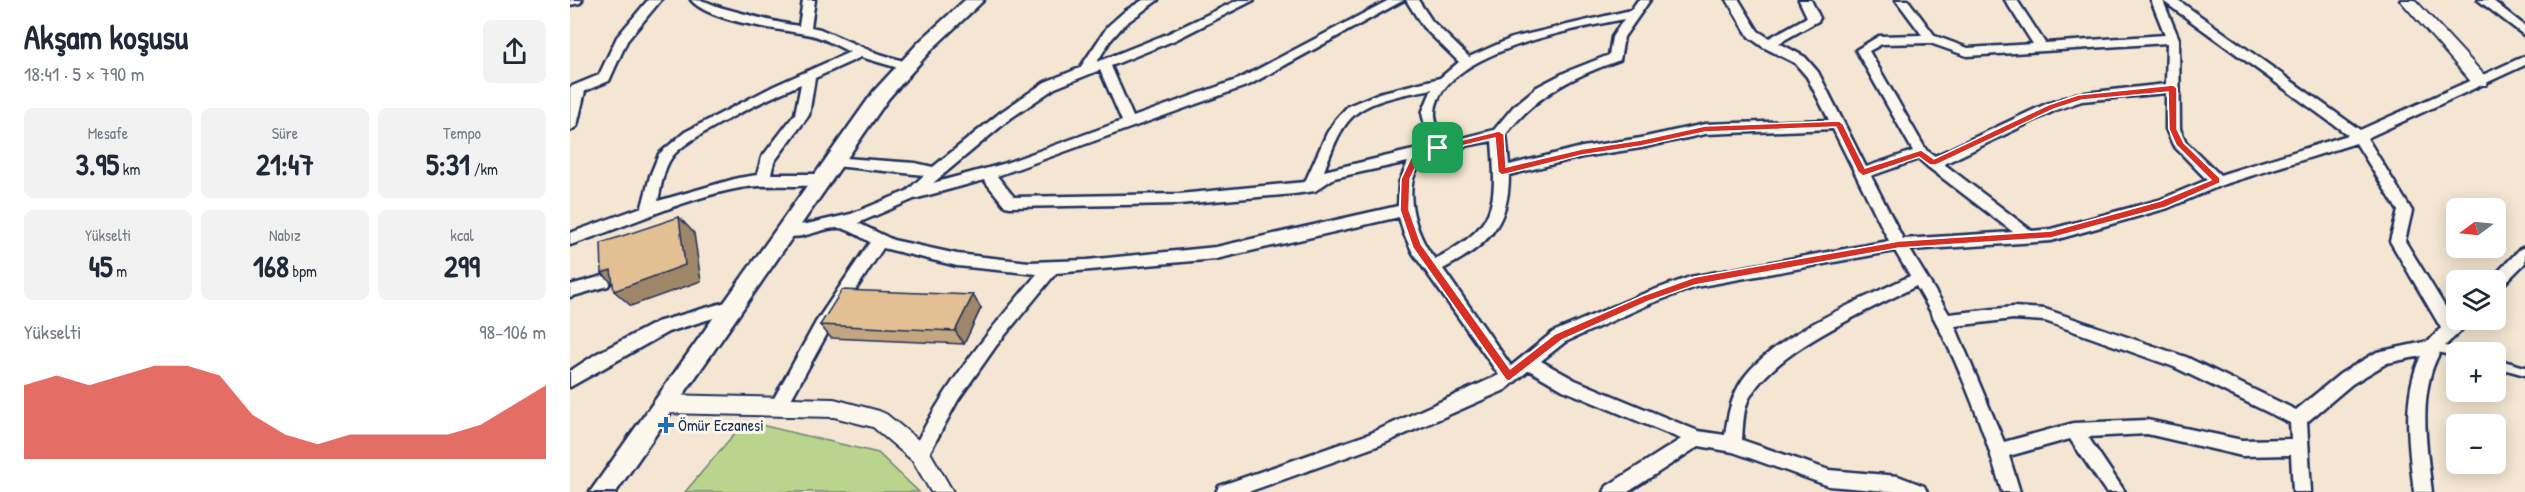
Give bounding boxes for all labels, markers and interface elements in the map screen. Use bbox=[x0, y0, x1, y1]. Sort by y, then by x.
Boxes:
text: Akşam koşusu bbox=[24, 15, 188, 59]
button: share bbox=[483, 20, 546, 83]
text: 18:41 · 5 × 790 m bbox=[24, 60, 144, 87]
text: Mesafe bbox=[88, 122, 128, 144]
text: Süre bbox=[272, 122, 298, 144]
text: Tempo bbox=[443, 122, 481, 144]
pin bbox=[1412, 122, 1463, 173]
icon: arrive bbox=[1421, 131, 1454, 164]
text: 3.95 bbox=[76, 144, 119, 184]
text: 21:47 bbox=[256, 144, 314, 184]
text: 5:31 bbox=[426, 144, 470, 184]
text: km bbox=[119, 158, 140, 180]
text: /km bbox=[470, 158, 498, 180]
north arrow bbox=[2446, 198, 2506, 258]
map controls bbox=[2446, 198, 2506, 474]
text: Yükselti bbox=[85, 224, 131, 246]
text: Nabız bbox=[269, 224, 301, 246]
text: kcal bbox=[450, 224, 474, 246]
text: 45 bbox=[89, 246, 113, 286]
text: 168 bbox=[253, 246, 289, 286]
text: 299 bbox=[444, 246, 480, 286]
text: m bbox=[113, 260, 127, 282]
text: bpm bbox=[289, 260, 317, 282]
button: layers bbox=[2446, 270, 2506, 330]
text: Yükselti bbox=[24, 318, 81, 345]
text: 98–106 m bbox=[479, 318, 546, 345]
button: + bbox=[2446, 342, 2506, 402]
place label: Ömür Eczanesi bbox=[678, 414, 764, 436]
button: − bbox=[2446, 414, 2506, 474]
marker: Ömür Eczanesi bbox=[659, 418, 673, 432]

